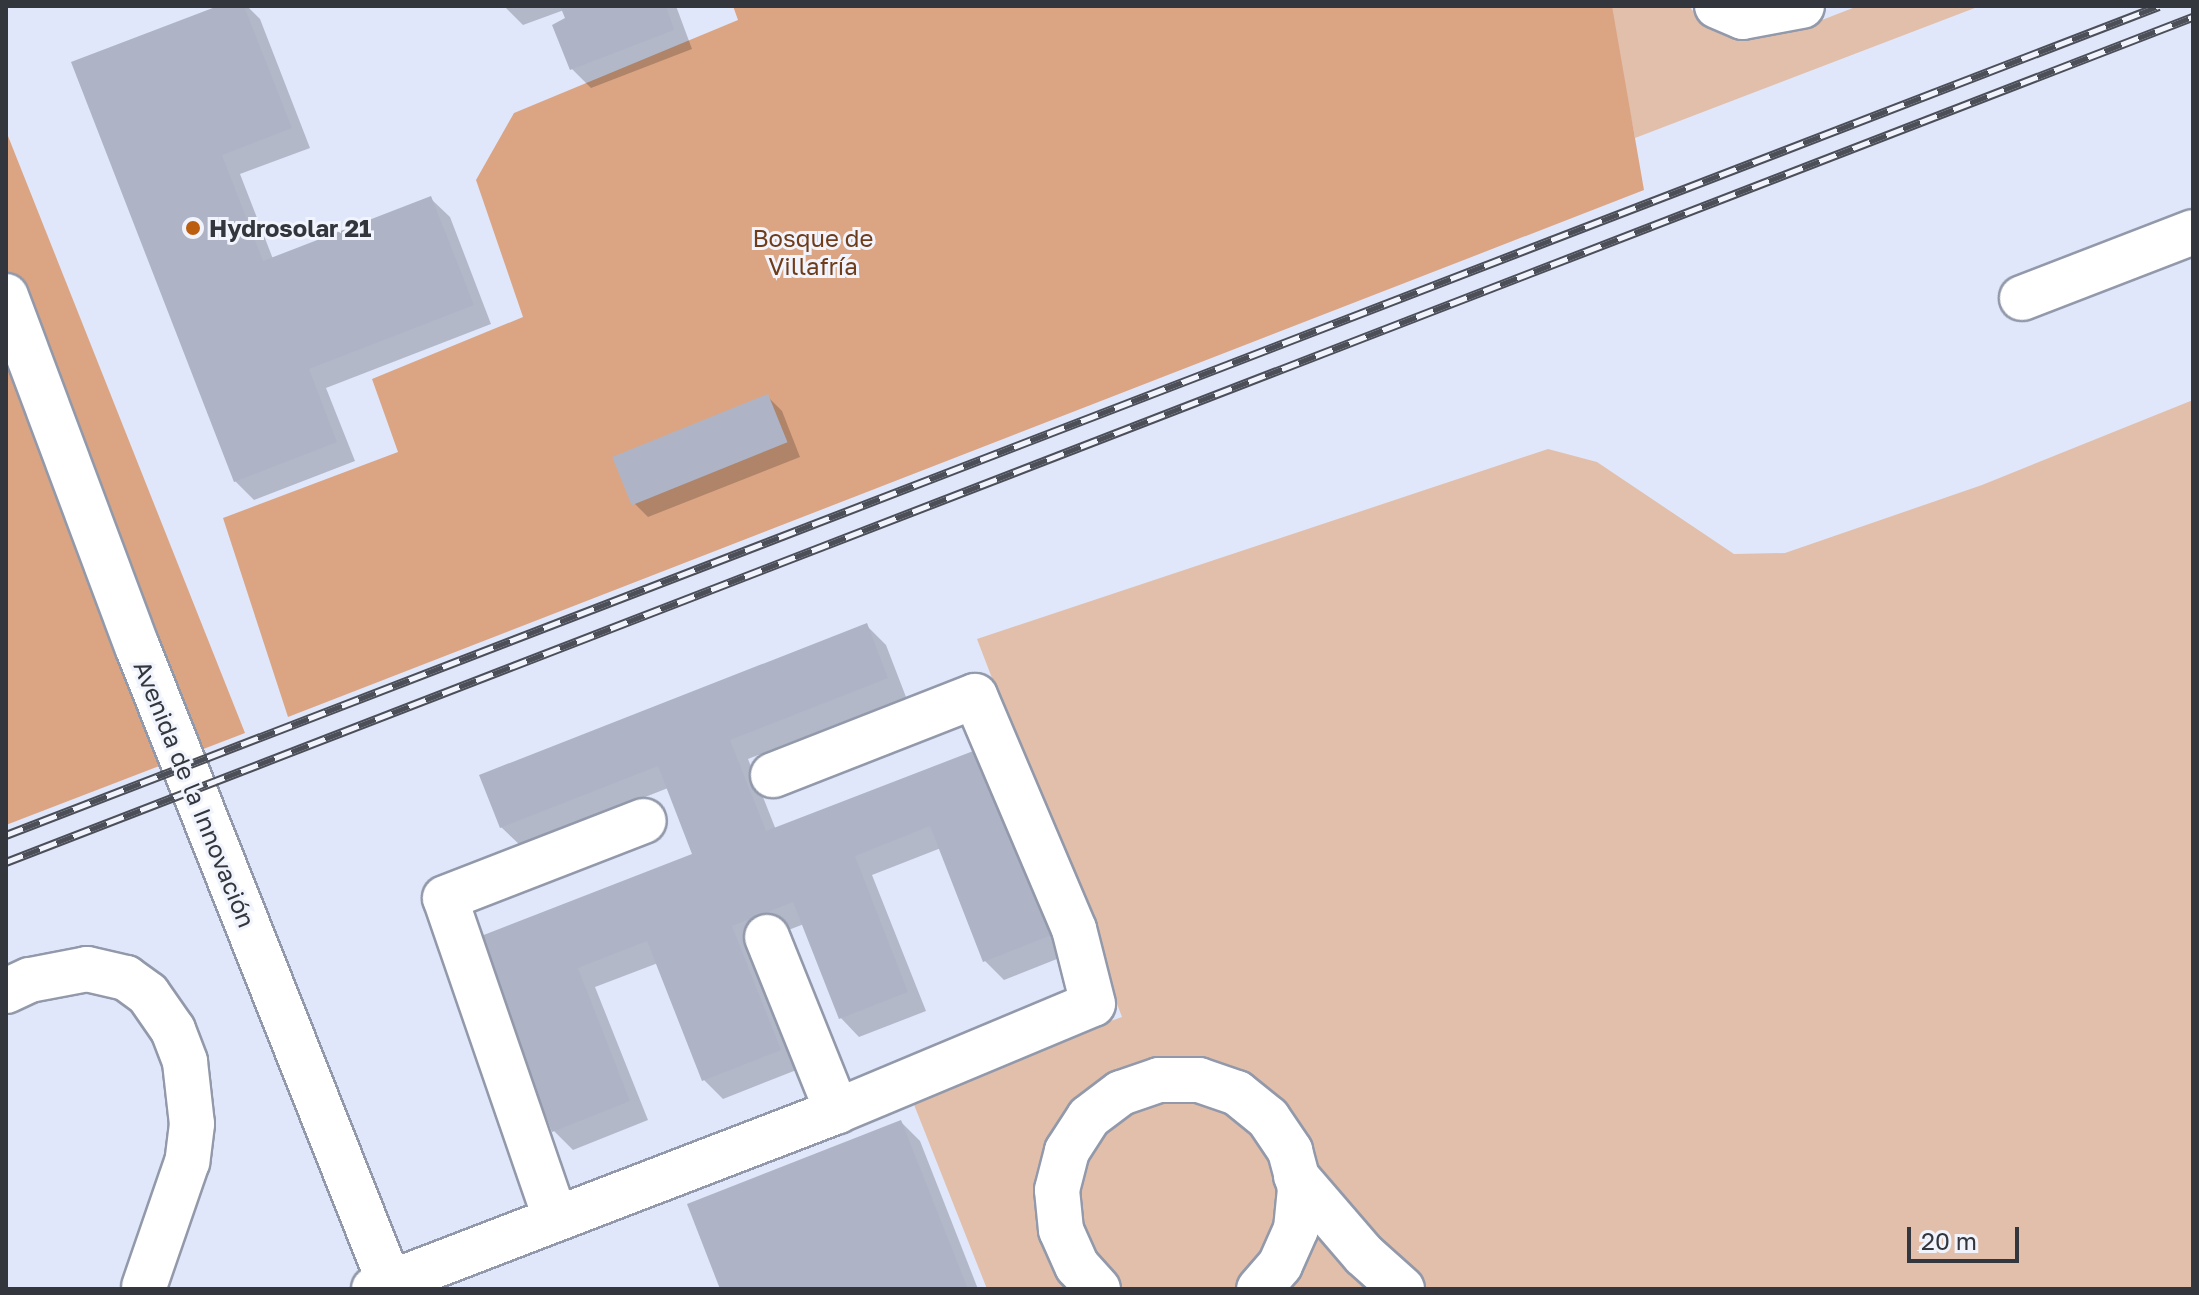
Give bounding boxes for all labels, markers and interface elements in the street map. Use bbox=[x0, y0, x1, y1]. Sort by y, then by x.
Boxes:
place label: Hydrosolar 21 bbox=[209, 214, 371, 242]
marker: Hydrosolar 21 bbox=[184, 219, 202, 237]
park label: Bosque de Villafría bbox=[752, 224, 874, 280]
street label: Avenida de la Innovación bbox=[128, 657, 262, 931]
scale bar bbox=[1911, 1211, 2023, 1261]
text: 20 m bbox=[1921, 1226, 1977, 1255]

